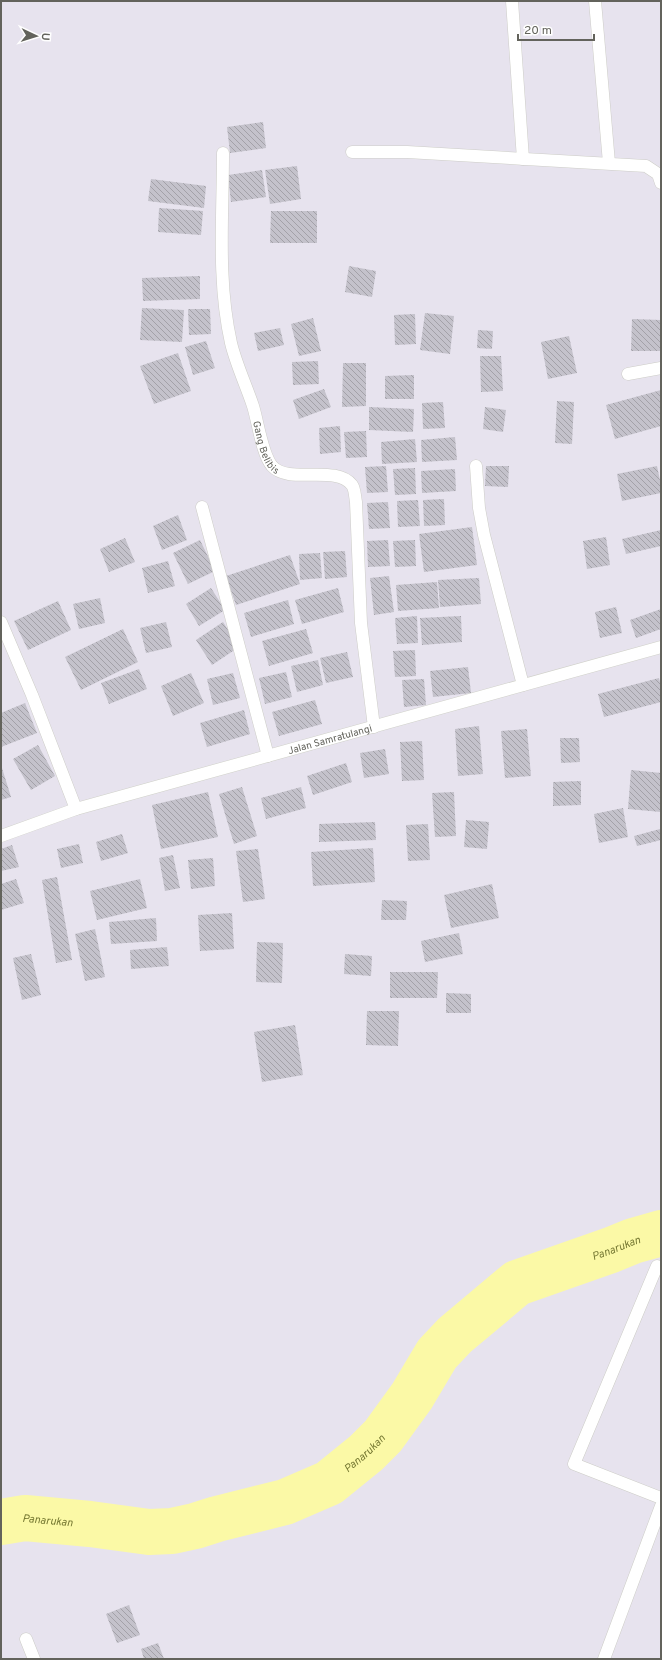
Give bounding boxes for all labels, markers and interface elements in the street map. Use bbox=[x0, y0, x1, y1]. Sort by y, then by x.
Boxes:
north arrow bbox=[16, 16, 56, 56]
scale bar bbox=[518, 16, 594, 42]
text: 20 m bbox=[524, 23, 552, 39]
text: U bbox=[38, 32, 52, 41]
street label: Gang Belibis bbox=[249, 420, 282, 478]
street label: Jalan Samratulangi bbox=[287, 722, 374, 758]
water label: Panarukan bbox=[590, 1233, 642, 1264]
water label: Panarukan bbox=[341, 1432, 389, 1476]
water label: Panarukan bbox=[22, 1512, 73, 1530]

